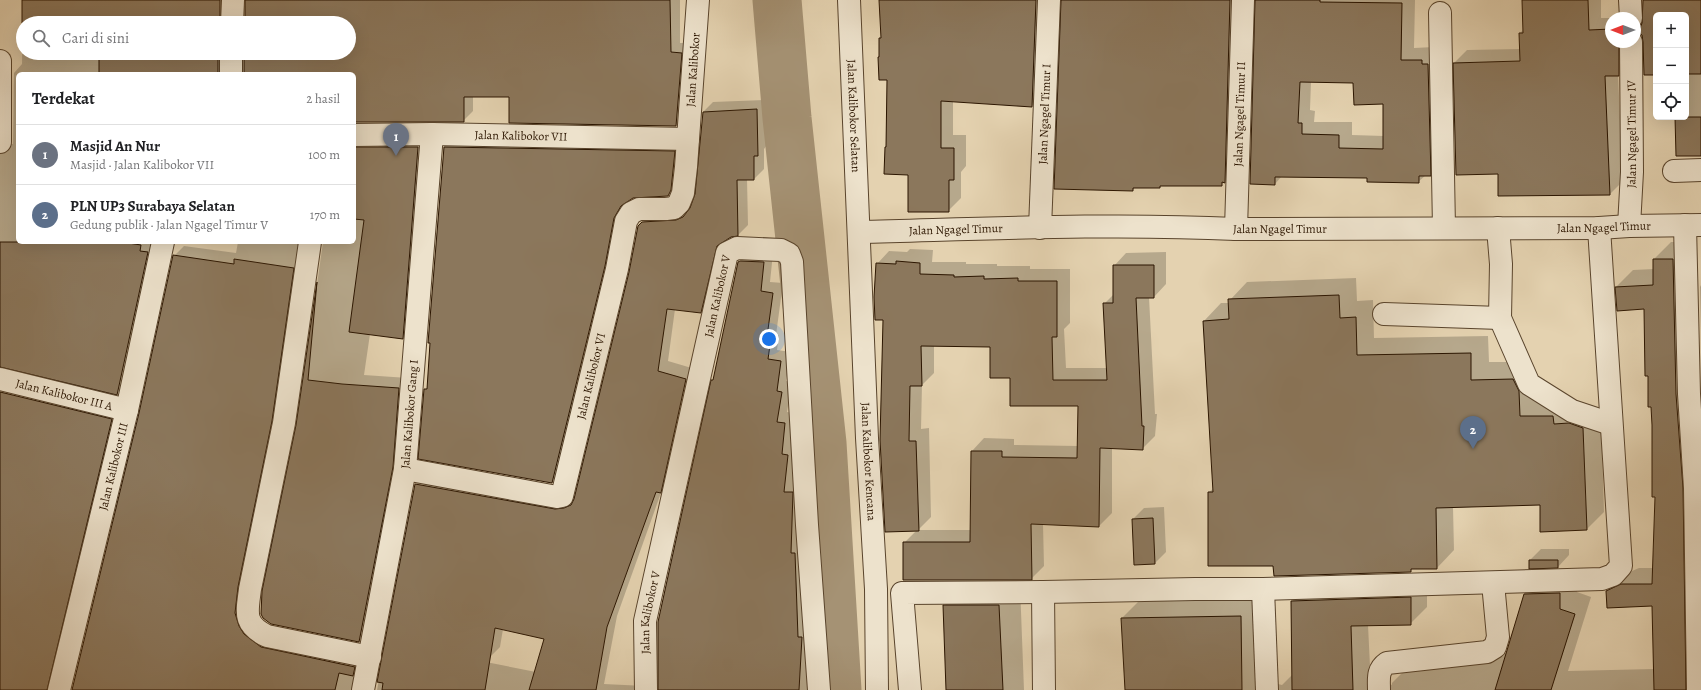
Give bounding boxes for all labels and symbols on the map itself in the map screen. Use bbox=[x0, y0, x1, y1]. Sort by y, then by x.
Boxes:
north arrow bbox=[1605, 12, 1641, 48]
street label: Jalan Kalibokor bbox=[682, 32, 704, 107]
street label: Jalan Kalibokor Selatan bbox=[843, 59, 864, 173]
street label: Jalan Ngagel Timur II bbox=[1230, 61, 1249, 167]
street label: Jalan Ngagel Timur I bbox=[1035, 63, 1054, 165]
street label: Jalan Ngagel Timur IV bbox=[1623, 79, 1640, 189]
pin: 1 bbox=[383, 123, 409, 156]
street label: Jalan Kalibokor VII bbox=[474, 127, 568, 145]
street label: Jalan Ngagel Timur bbox=[1557, 218, 1651, 236]
street label: Jalan Ngagel Timur bbox=[909, 220, 1003, 239]
street label: Jalan Ngagel Timur bbox=[1233, 221, 1327, 237]
street label: Jalan Kalibokor V bbox=[700, 253, 735, 339]
your location bbox=[759, 329, 779, 349]
street label: Jalan Kalibokor VI bbox=[573, 331, 609, 421]
street label: Jalan Kalibokor Gang I bbox=[397, 359, 422, 469]
street label: Jalan Kalibokor III A bbox=[14, 375, 115, 414]
street label: Jalan Kalibokor Kencana bbox=[858, 402, 880, 522]
pin: 2 bbox=[1460, 416, 1486, 449]
street label: Jalan Kalibokor III bbox=[95, 421, 132, 512]
street label: Jalan Kalibokor V bbox=[637, 569, 664, 654]

